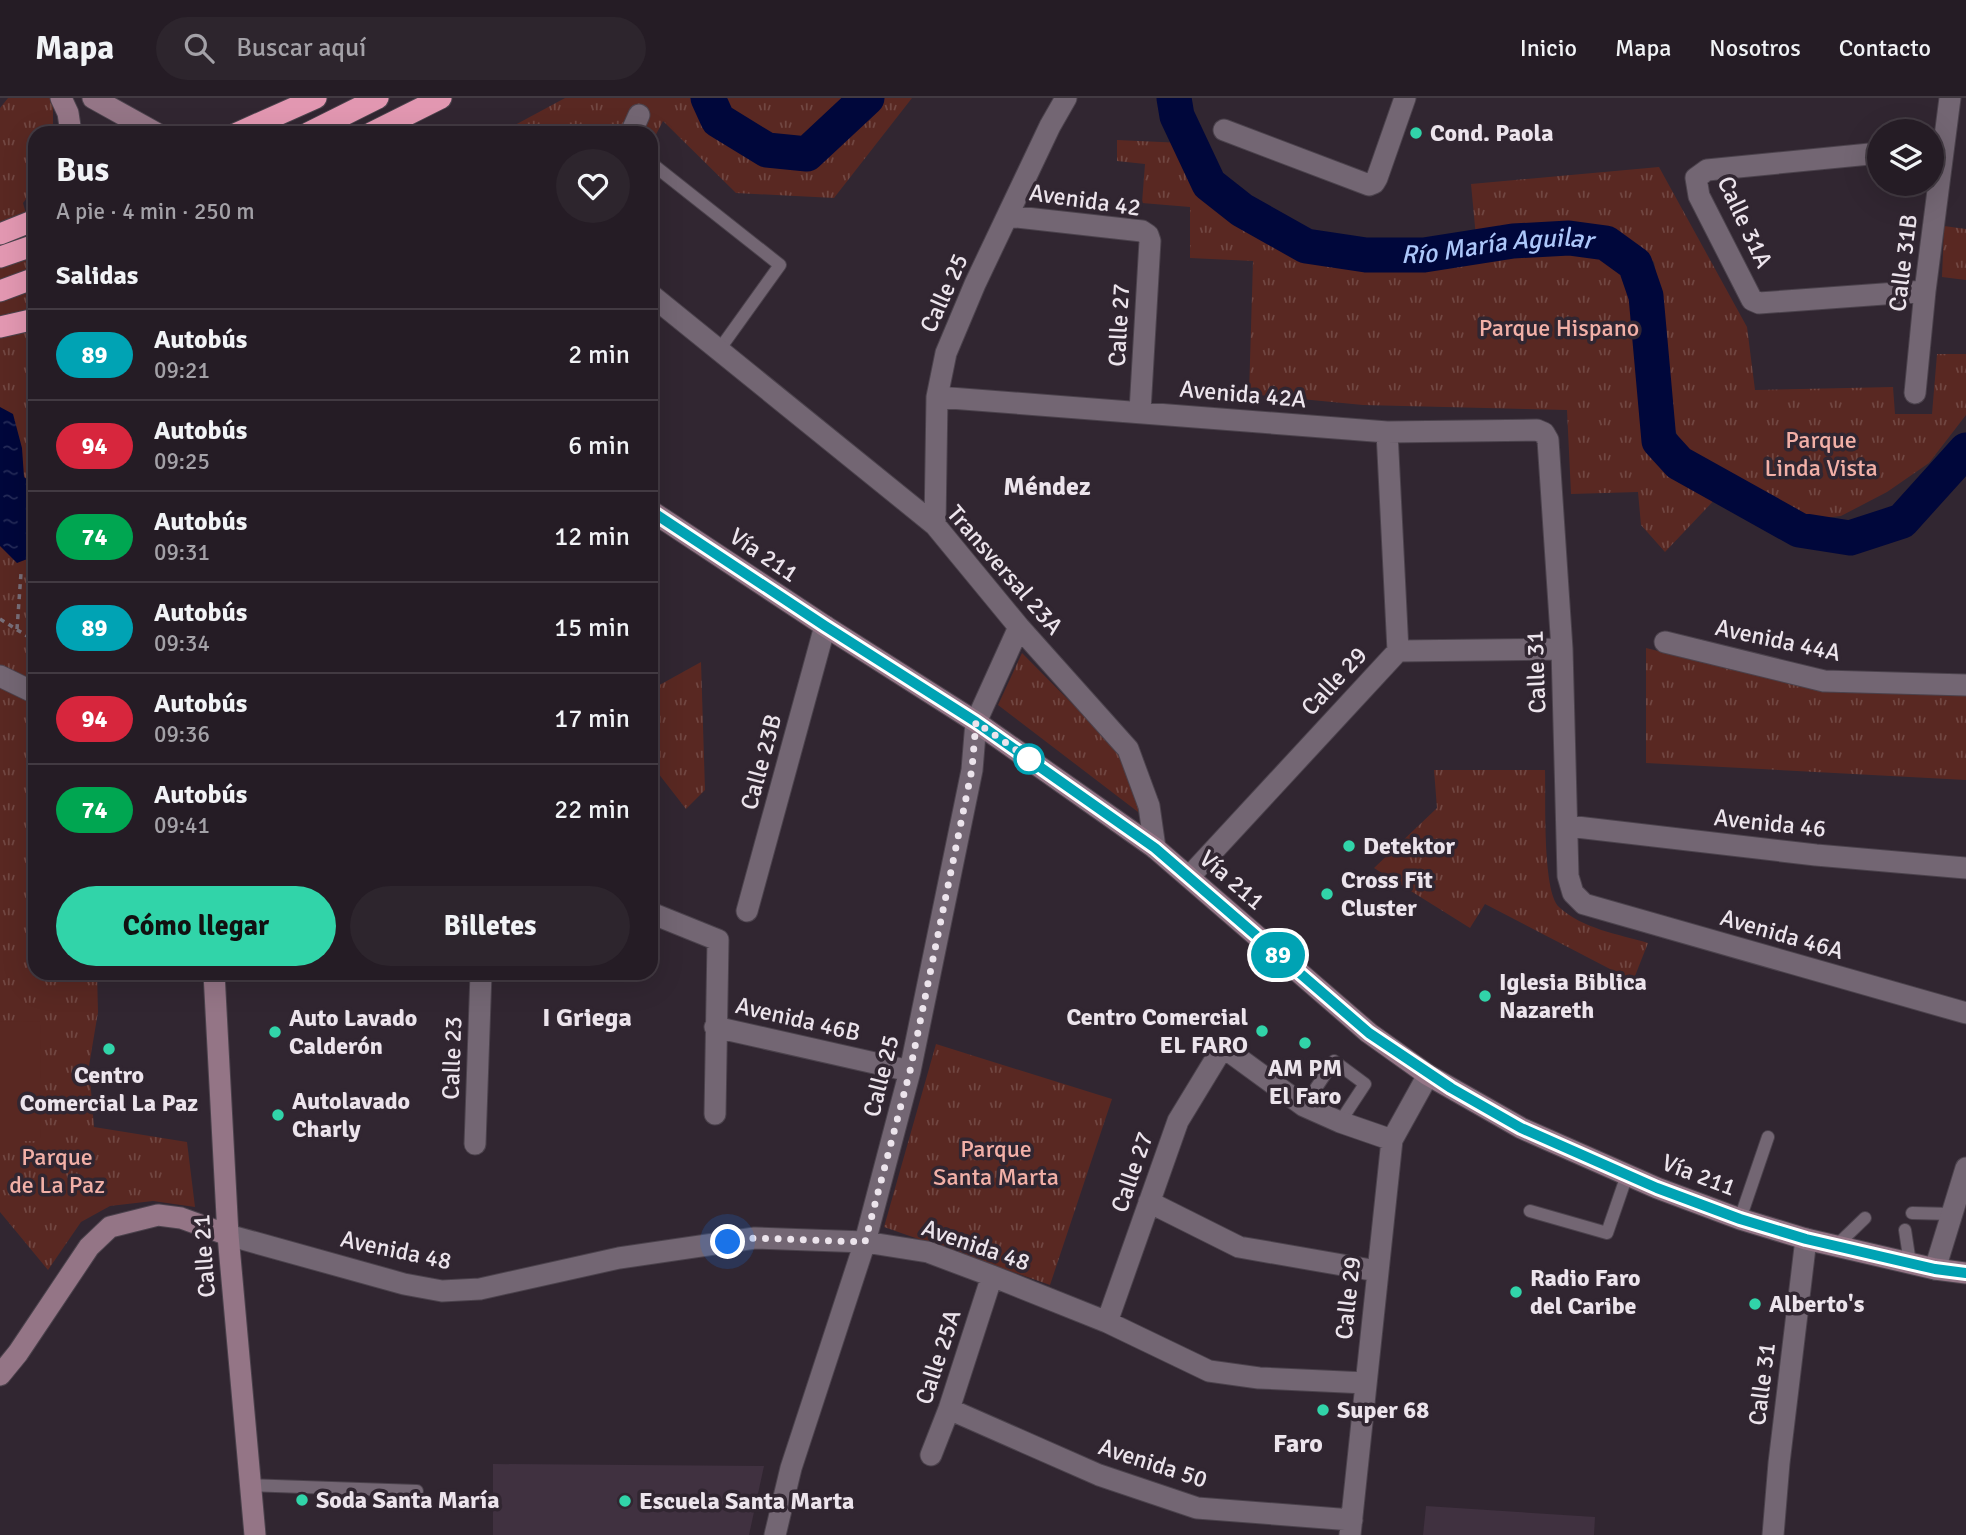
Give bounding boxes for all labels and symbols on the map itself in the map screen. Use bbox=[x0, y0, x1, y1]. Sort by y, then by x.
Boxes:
place label: Cond. Paola bbox=[1430, 118, 1553, 148]
marker: Cond. Paola bbox=[1408, 125, 1424, 141]
street label: Calle 31A bbox=[1711, 171, 1779, 273]
street label: Avenida 42 bbox=[1027, 177, 1143, 223]
street label: Calle 31B bbox=[1882, 213, 1924, 313]
water label: Río María Aguilar bbox=[1401, 222, 1598, 271]
street label: Calle 25 bbox=[913, 249, 975, 337]
street label: Calle 27 bbox=[1102, 283, 1136, 367]
park label: Parque Hispano bbox=[1479, 313, 1639, 343]
street label: Avenida 42A bbox=[1178, 374, 1308, 415]
park label: Parque Linda Vista bbox=[1764, 425, 1878, 483]
district label: Méndez bbox=[1003, 471, 1091, 503]
street label: Transversal 23A bbox=[941, 499, 1070, 641]
street label: Vía 211 bbox=[724, 521, 804, 589]
street label: Avenida 44A bbox=[1713, 612, 1844, 668]
street label: Calle 31 bbox=[1520, 630, 1552, 714]
street label: Calle 29 bbox=[1295, 640, 1373, 722]
street label: Calle 23B bbox=[734, 711, 788, 813]
unlabelled marker bbox=[1014, 744, 1044, 774]
street label: Avenida 46 bbox=[1712, 802, 1828, 844]
place label: Detektor bbox=[1363, 831, 1456, 861]
marker: Detektor bbox=[1341, 838, 1357, 854]
street label: Vía 211 bbox=[1193, 844, 1271, 916]
place label: Cross Fit Cluster bbox=[1341, 865, 1433, 923]
marker: Cross Fit Cluster bbox=[1319, 886, 1335, 902]
street label: Avenida 46A bbox=[1717, 902, 1848, 966]
line badge: 89 bbox=[1246, 932, 1310, 978]
place label: Iglesia Biblica Nazareth bbox=[1499, 967, 1647, 1025]
marker: Iglesia Biblica Nazareth bbox=[1477, 988, 1493, 1004]
street label: Avenida 46B bbox=[733, 990, 863, 1048]
district label: I Griega bbox=[542, 1002, 632, 1034]
place label: Centro Comercial EL FARO bbox=[1066, 1002, 1248, 1060]
place label: Auto Lavado Calderón bbox=[289, 1003, 417, 1061]
street label: Calle 23 bbox=[436, 1016, 468, 1100]
marker: Centro Comercial EL FARO bbox=[1254, 1023, 1270, 1039]
marker: Auto Lavado Calderón bbox=[267, 1024, 283, 1040]
street label: Calle 25 bbox=[856, 1032, 906, 1120]
marker: AM PM El Faro bbox=[1297, 1035, 1313, 1051]
marker: Centro Comercial La Paz bbox=[101, 1041, 117, 1057]
place label: AM PM El Faro bbox=[1268, 1053, 1342, 1111]
place label: Centro Comercial La Paz bbox=[20, 1060, 198, 1118]
place label: Autolavado Charly bbox=[292, 1086, 410, 1144]
marker: Autolavado Charly bbox=[270, 1107, 286, 1123]
street label: Calle 27 bbox=[1104, 1128, 1160, 1216]
park label: Parque Santa Marta bbox=[933, 1134, 1059, 1192]
park label: Parque de La Paz bbox=[9, 1142, 105, 1200]
street label: Vía 211 bbox=[1658, 1147, 1740, 1203]
street label: Avenida 48 bbox=[918, 1212, 1034, 1278]
street label: Calle 21 bbox=[186, 1213, 222, 1299]
street label: Avenida 48 bbox=[338, 1224, 454, 1276]
your location bbox=[710, 1224, 745, 1259]
street label: Calle 29 bbox=[1329, 1255, 1367, 1341]
place label: Radio Faro del Caribe bbox=[1530, 1263, 1641, 1321]
marker: Radio Faro del Caribe bbox=[1508, 1284, 1524, 1300]
place label: Alberto's bbox=[1769, 1289, 1865, 1319]
marker: Alberto's bbox=[1747, 1296, 1763, 1312]
street label: Calle 25A bbox=[909, 1305, 968, 1408]
street label: Calle 31 bbox=[1742, 1341, 1782, 1427]
place label: Super 68 bbox=[1337, 1395, 1429, 1425]
marker: Super 68 bbox=[1315, 1402, 1331, 1418]
district label: Faro bbox=[1273, 1428, 1323, 1460]
street label: Avenida 50 bbox=[1095, 1431, 1211, 1495]
place label: Soda Santa María bbox=[316, 1485, 500, 1515]
place label: Escuela Santa Marta bbox=[639, 1486, 854, 1516]
marker: Soda Santa María bbox=[294, 1492, 310, 1508]
marker: Escuela Santa Marta bbox=[617, 1493, 633, 1509]

